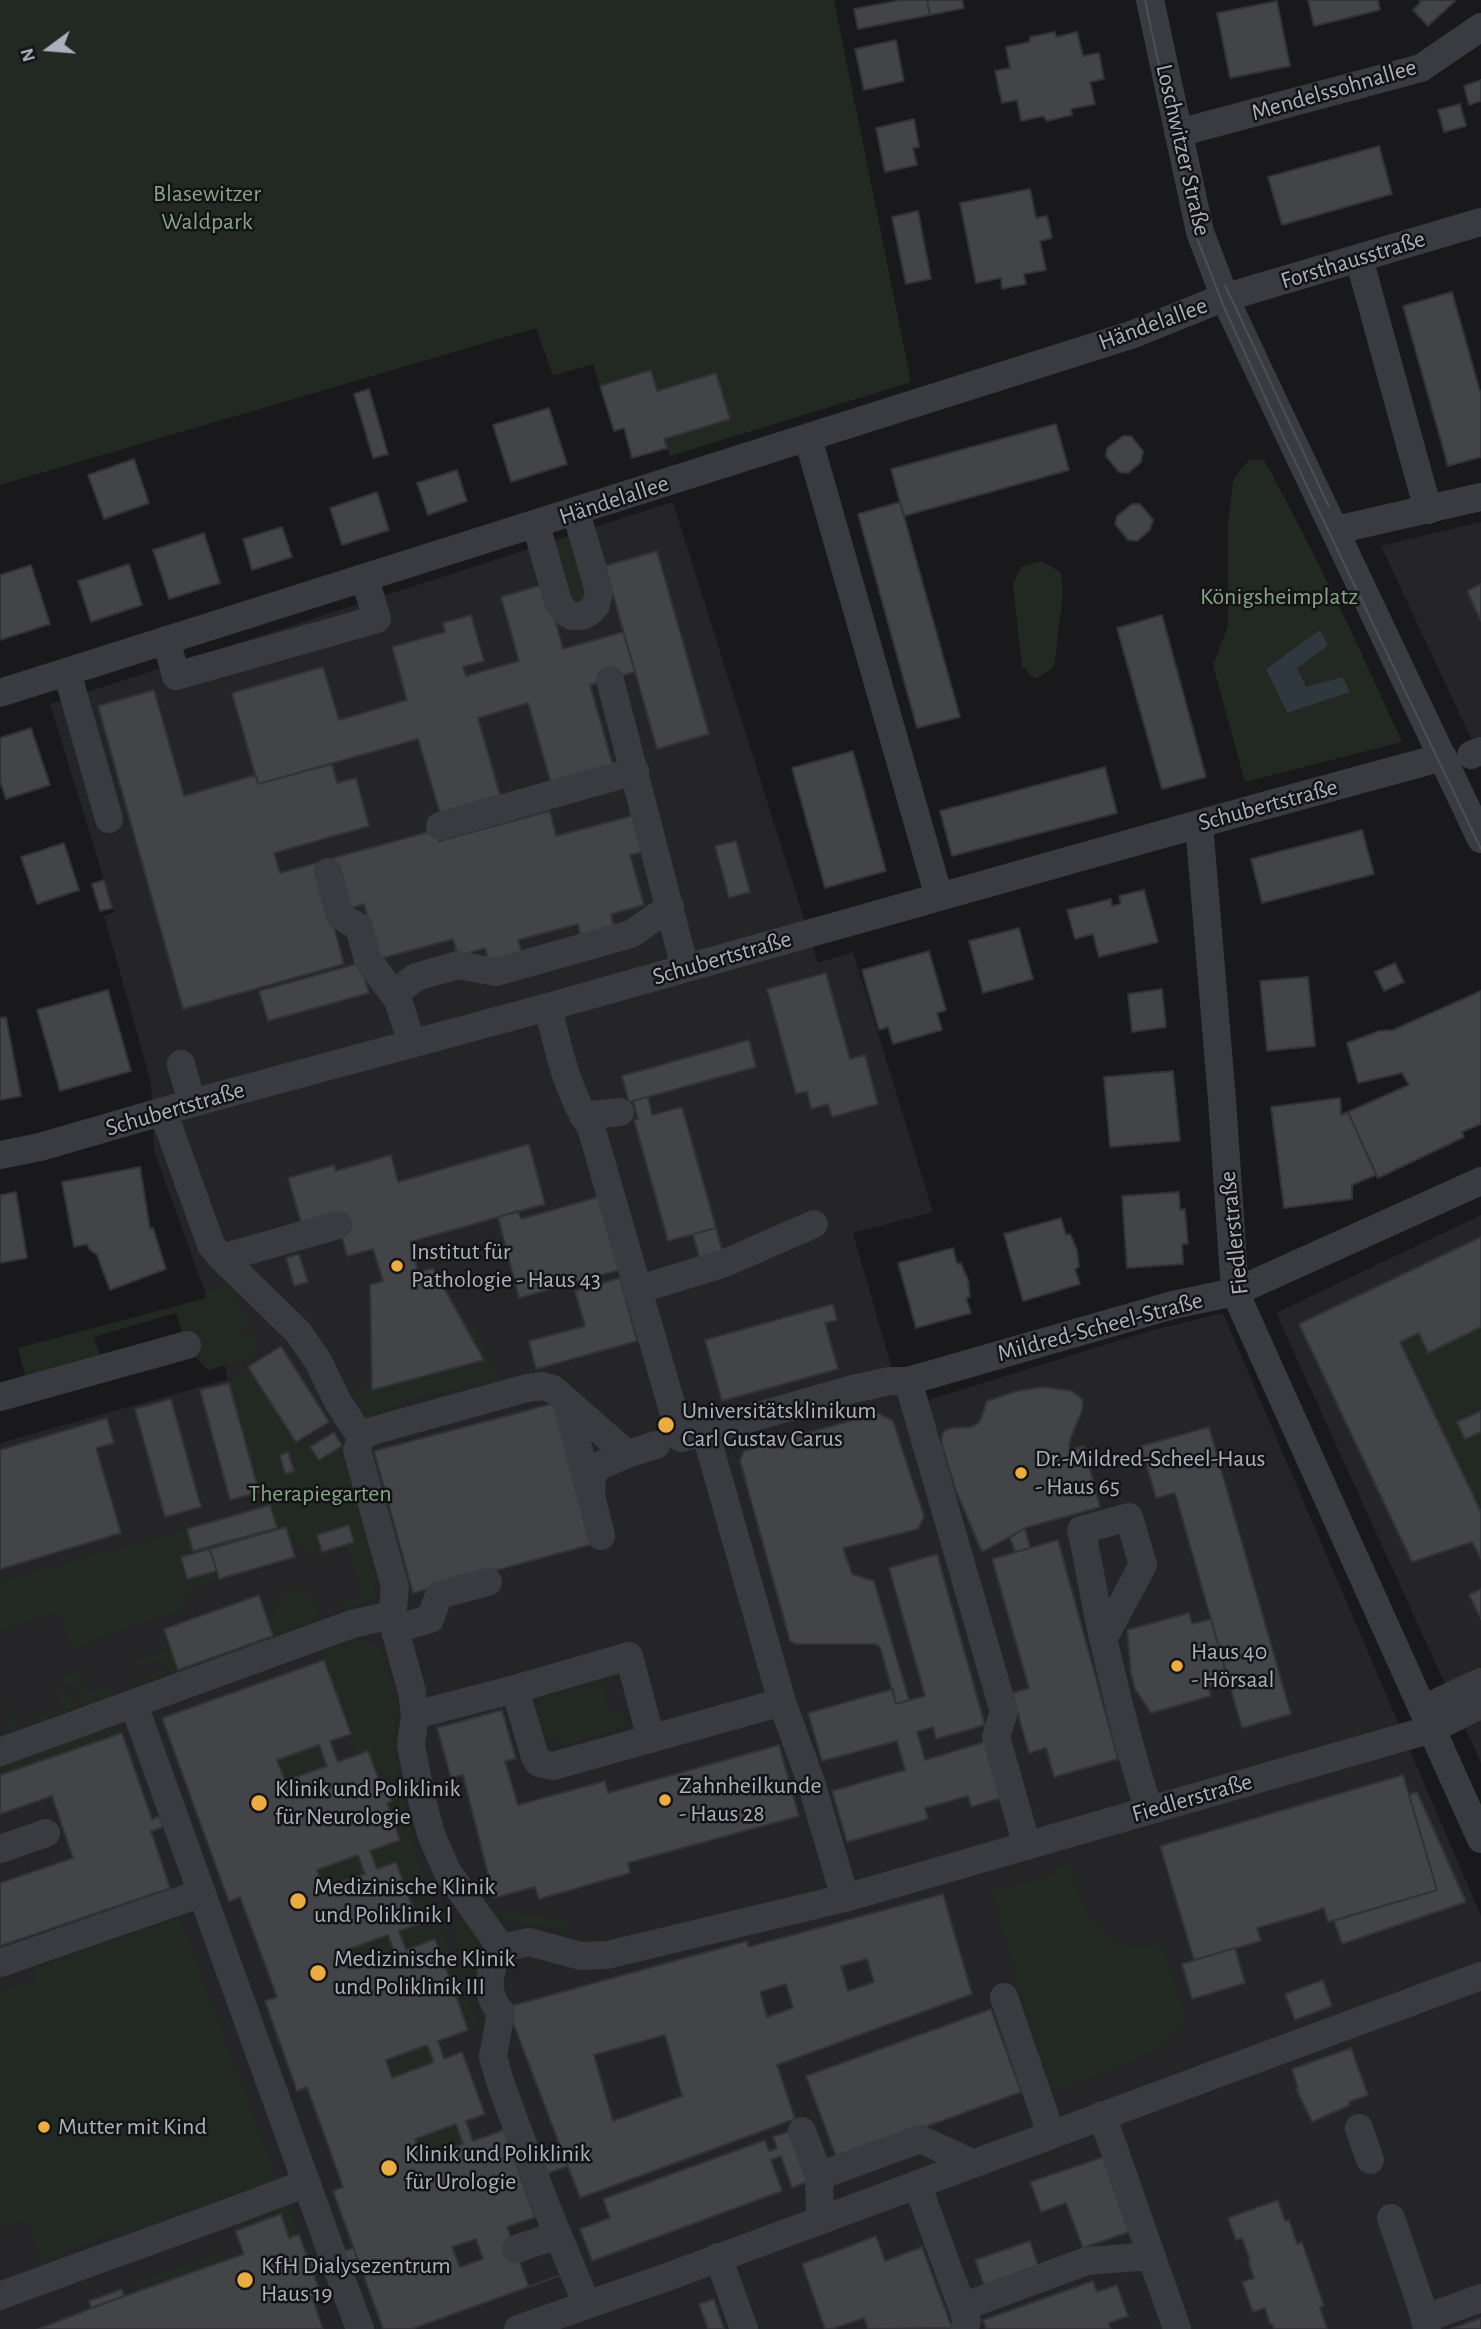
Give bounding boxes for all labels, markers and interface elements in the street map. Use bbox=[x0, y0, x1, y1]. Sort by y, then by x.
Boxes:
north arrow bbox=[14, 14, 84, 84]
text: N bbox=[17, 46, 39, 64]
street label: Mendelssohnallee bbox=[1248, 53, 1420, 127]
street label: Loschwitzer Straße bbox=[1149, 61, 1217, 239]
park label: Blasewitzer Waldpark bbox=[153, 180, 261, 236]
street label: Forsthausstraße bbox=[1277, 224, 1429, 296]
street label: Händelallee bbox=[1095, 291, 1211, 357]
street label: Händelallee bbox=[555, 469, 673, 531]
park label: Königsheimplatz bbox=[1200, 583, 1358, 611]
street label: Schubertstraße bbox=[1195, 773, 1341, 837]
street label: Schubertstraße bbox=[649, 924, 795, 992]
street label: Schubertstraße bbox=[102, 1075, 248, 1143]
street label: Fiedlerstraße bbox=[1213, 1170, 1255, 1296]
place label: Institut für Pathologie - Haus 43 bbox=[411, 1238, 601, 1294]
marker: Institut für Pathologie - Haus 43 bbox=[389, 1258, 405, 1274]
street label: Mildred-Scheel-Straße bbox=[994, 1286, 1206, 1368]
place label: Universitätsklinikum Carl Gustav Carus bbox=[682, 1397, 876, 1453]
marker: Universitätsklinikum Carl Gustav Carus bbox=[656, 1415, 676, 1435]
place label: Dr.-Mildred-Scheel-Haus - Haus 65 bbox=[1035, 1445, 1265, 1501]
marker: Dr.-Mildred-Scheel-Haus - Haus 65 bbox=[1013, 1465, 1029, 1481]
park label: Therapiegarten bbox=[248, 1480, 392, 1508]
place label: Haus 40 - Hörsaal bbox=[1191, 1638, 1275, 1694]
marker: Haus 40 - Hörsaal bbox=[1169, 1658, 1185, 1674]
street label: Fiedlerstraße bbox=[1128, 1767, 1256, 1829]
place label: Zahnheilkunde - Haus 28 bbox=[679, 1772, 821, 1828]
place label: Klinik und Poliklinik für Neurologie bbox=[275, 1775, 461, 1831]
marker: Zahnheilkunde - Haus 28 bbox=[657, 1792, 673, 1808]
marker: Klinik und Poliklinik für Neurologie bbox=[249, 1793, 269, 1813]
place label: Medizinische Klinik und Poliklinik I bbox=[314, 1873, 495, 1929]
marker: Medizinische Klinik und Poliklinik I bbox=[288, 1891, 308, 1911]
place label: Medizinische Klinik und Poliklinik III bbox=[334, 1945, 515, 2001]
marker: Medizinische Klinik und Poliklinik III bbox=[308, 1963, 328, 1983]
place label: Mutter mit Kind bbox=[58, 2113, 207, 2141]
marker: Mutter mit Kind bbox=[36, 2119, 52, 2135]
place label: Klinik und Poliklinik für Urologie bbox=[405, 2140, 591, 2196]
marker: Klinik und Poliklinik für Urologie bbox=[379, 2158, 399, 2178]
place label: KfH Dialysezentrum Haus 19 bbox=[261, 2252, 451, 2308]
marker: KfH Dialysezentrum Haus 19 bbox=[235, 2270, 255, 2290]

